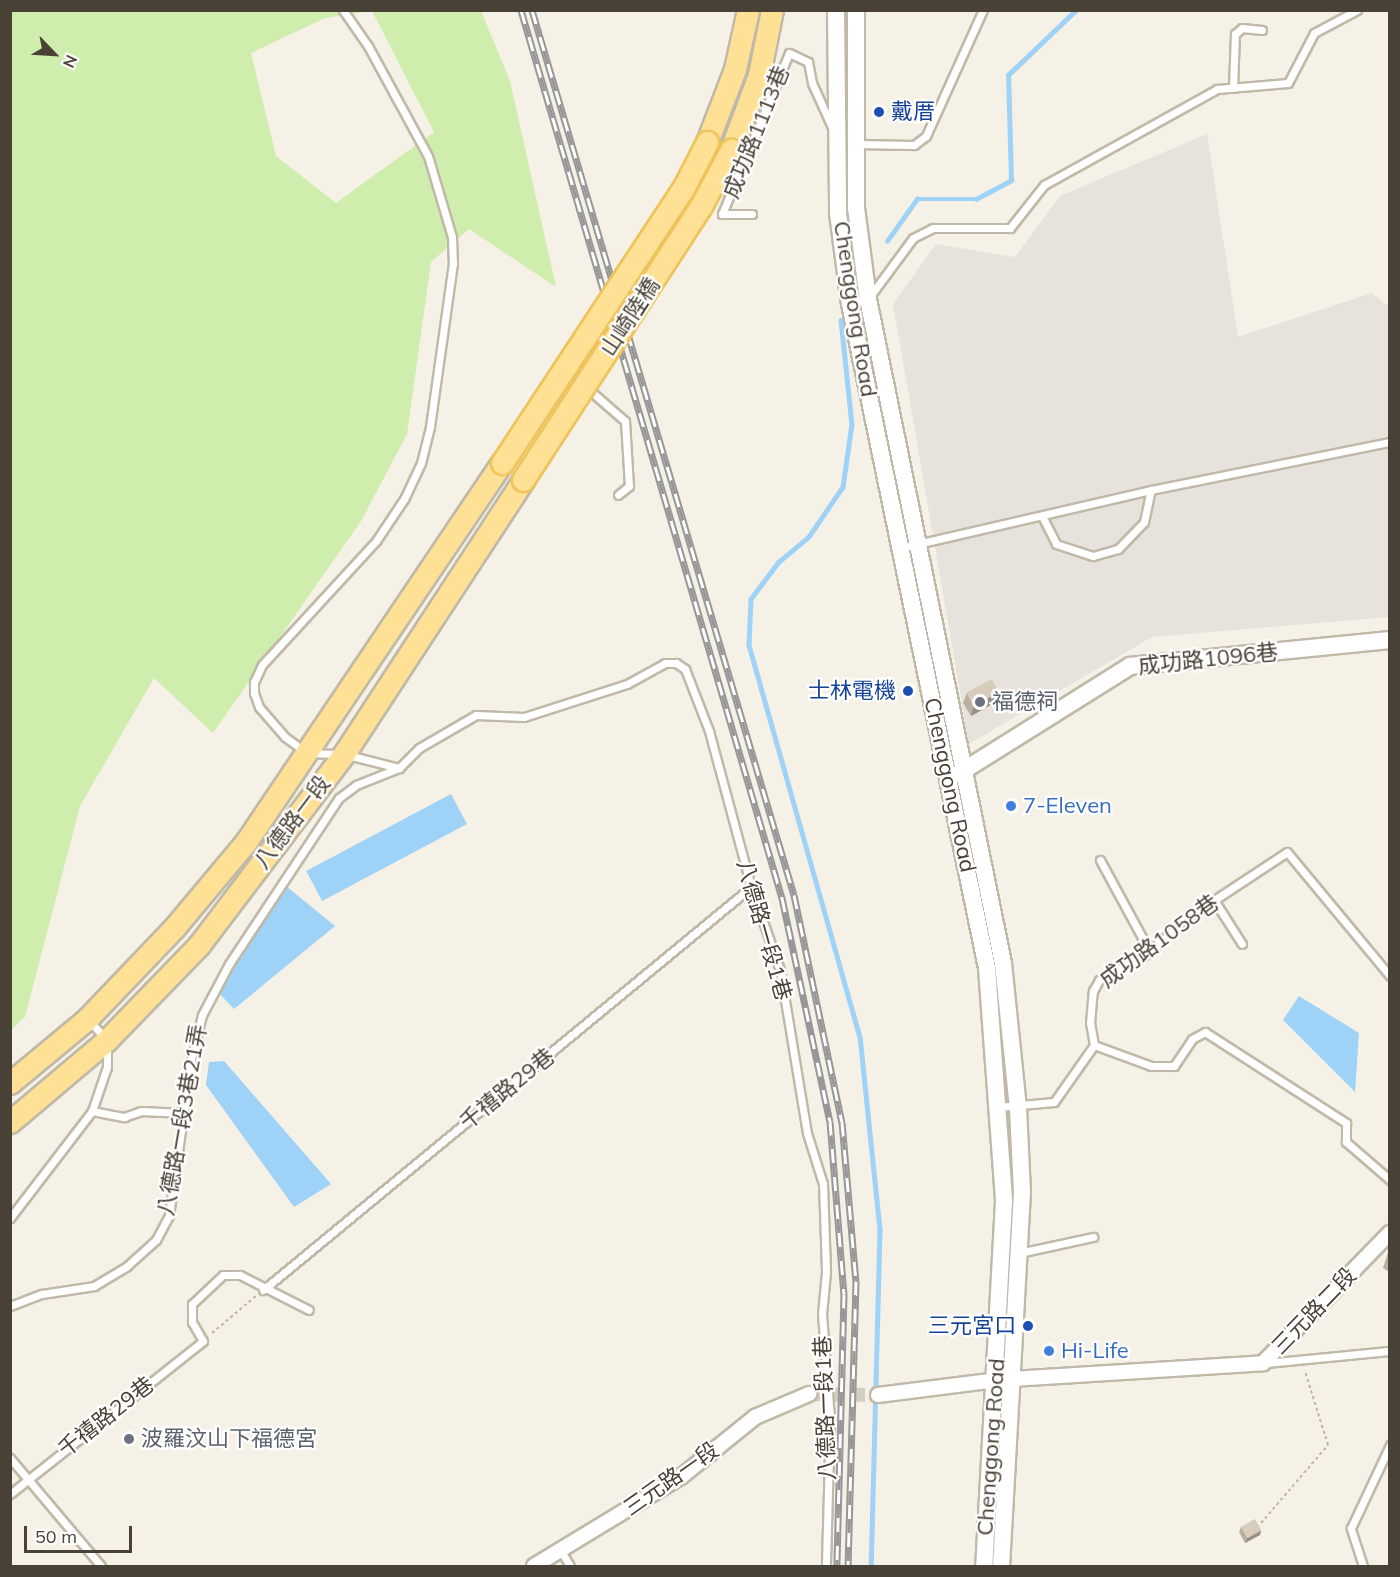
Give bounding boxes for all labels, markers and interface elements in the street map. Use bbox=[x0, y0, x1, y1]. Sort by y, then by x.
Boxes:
north arrow bbox=[24, 24, 84, 84]
text: N bbox=[59, 52, 82, 71]
street label: 成功路1113巷 bbox=[717, 62, 795, 202]
place label: 戴厝 bbox=[891, 99, 935, 125]
marker: 戴厝 bbox=[872, 105, 886, 119]
street label: Chenggong Road bbox=[828, 219, 882, 399]
street label: 山崎陸橋 bbox=[595, 273, 665, 361]
street label: 成功路1096巷 bbox=[1137, 639, 1279, 679]
place label: 士林電機 bbox=[808, 678, 896, 704]
marker: 士林電機 bbox=[901, 684, 915, 698]
place label: 福德祠 bbox=[992, 689, 1058, 715]
street label: Chenggong Road bbox=[919, 695, 981, 875]
marker: 福德祠 bbox=[973, 695, 987, 709]
street label: 八德路一段 bbox=[248, 770, 336, 874]
place label: 7-Eleven bbox=[1023, 793, 1112, 819]
marker: 7-Eleven bbox=[1004, 799, 1018, 813]
street label: 八德路一段1巷 bbox=[731, 857, 797, 1003]
street label: 成功路1058巷 bbox=[1094, 889, 1224, 993]
street label: 八德路一段3巷21弄 bbox=[152, 1022, 212, 1218]
street label: 千禧路29巷 bbox=[454, 1043, 560, 1135]
street label: 三元路二段 bbox=[1266, 1262, 1362, 1360]
place label: 三元宮口 bbox=[928, 1313, 1016, 1339]
marker: 三元宮口 bbox=[1021, 1319, 1035, 1333]
street label: 八德路一段1巷 bbox=[809, 1335, 841, 1481]
place label: Hi-Life bbox=[1061, 1338, 1129, 1364]
marker: Hi-Life bbox=[1042, 1344, 1056, 1358]
street label: Chenggong Road bbox=[972, 1357, 1010, 1537]
street label: 千禧路29巷 bbox=[53, 1371, 159, 1463]
place label: 波羅汶山下福德宮 bbox=[141, 1426, 317, 1452]
marker: 波羅汶山下福德宮 bbox=[122, 1432, 136, 1446]
street label: 三元路一段 bbox=[618, 1437, 724, 1521]
scale bar bbox=[27, 1514, 135, 1552]
text: 50 m bbox=[35, 1525, 77, 1548]

